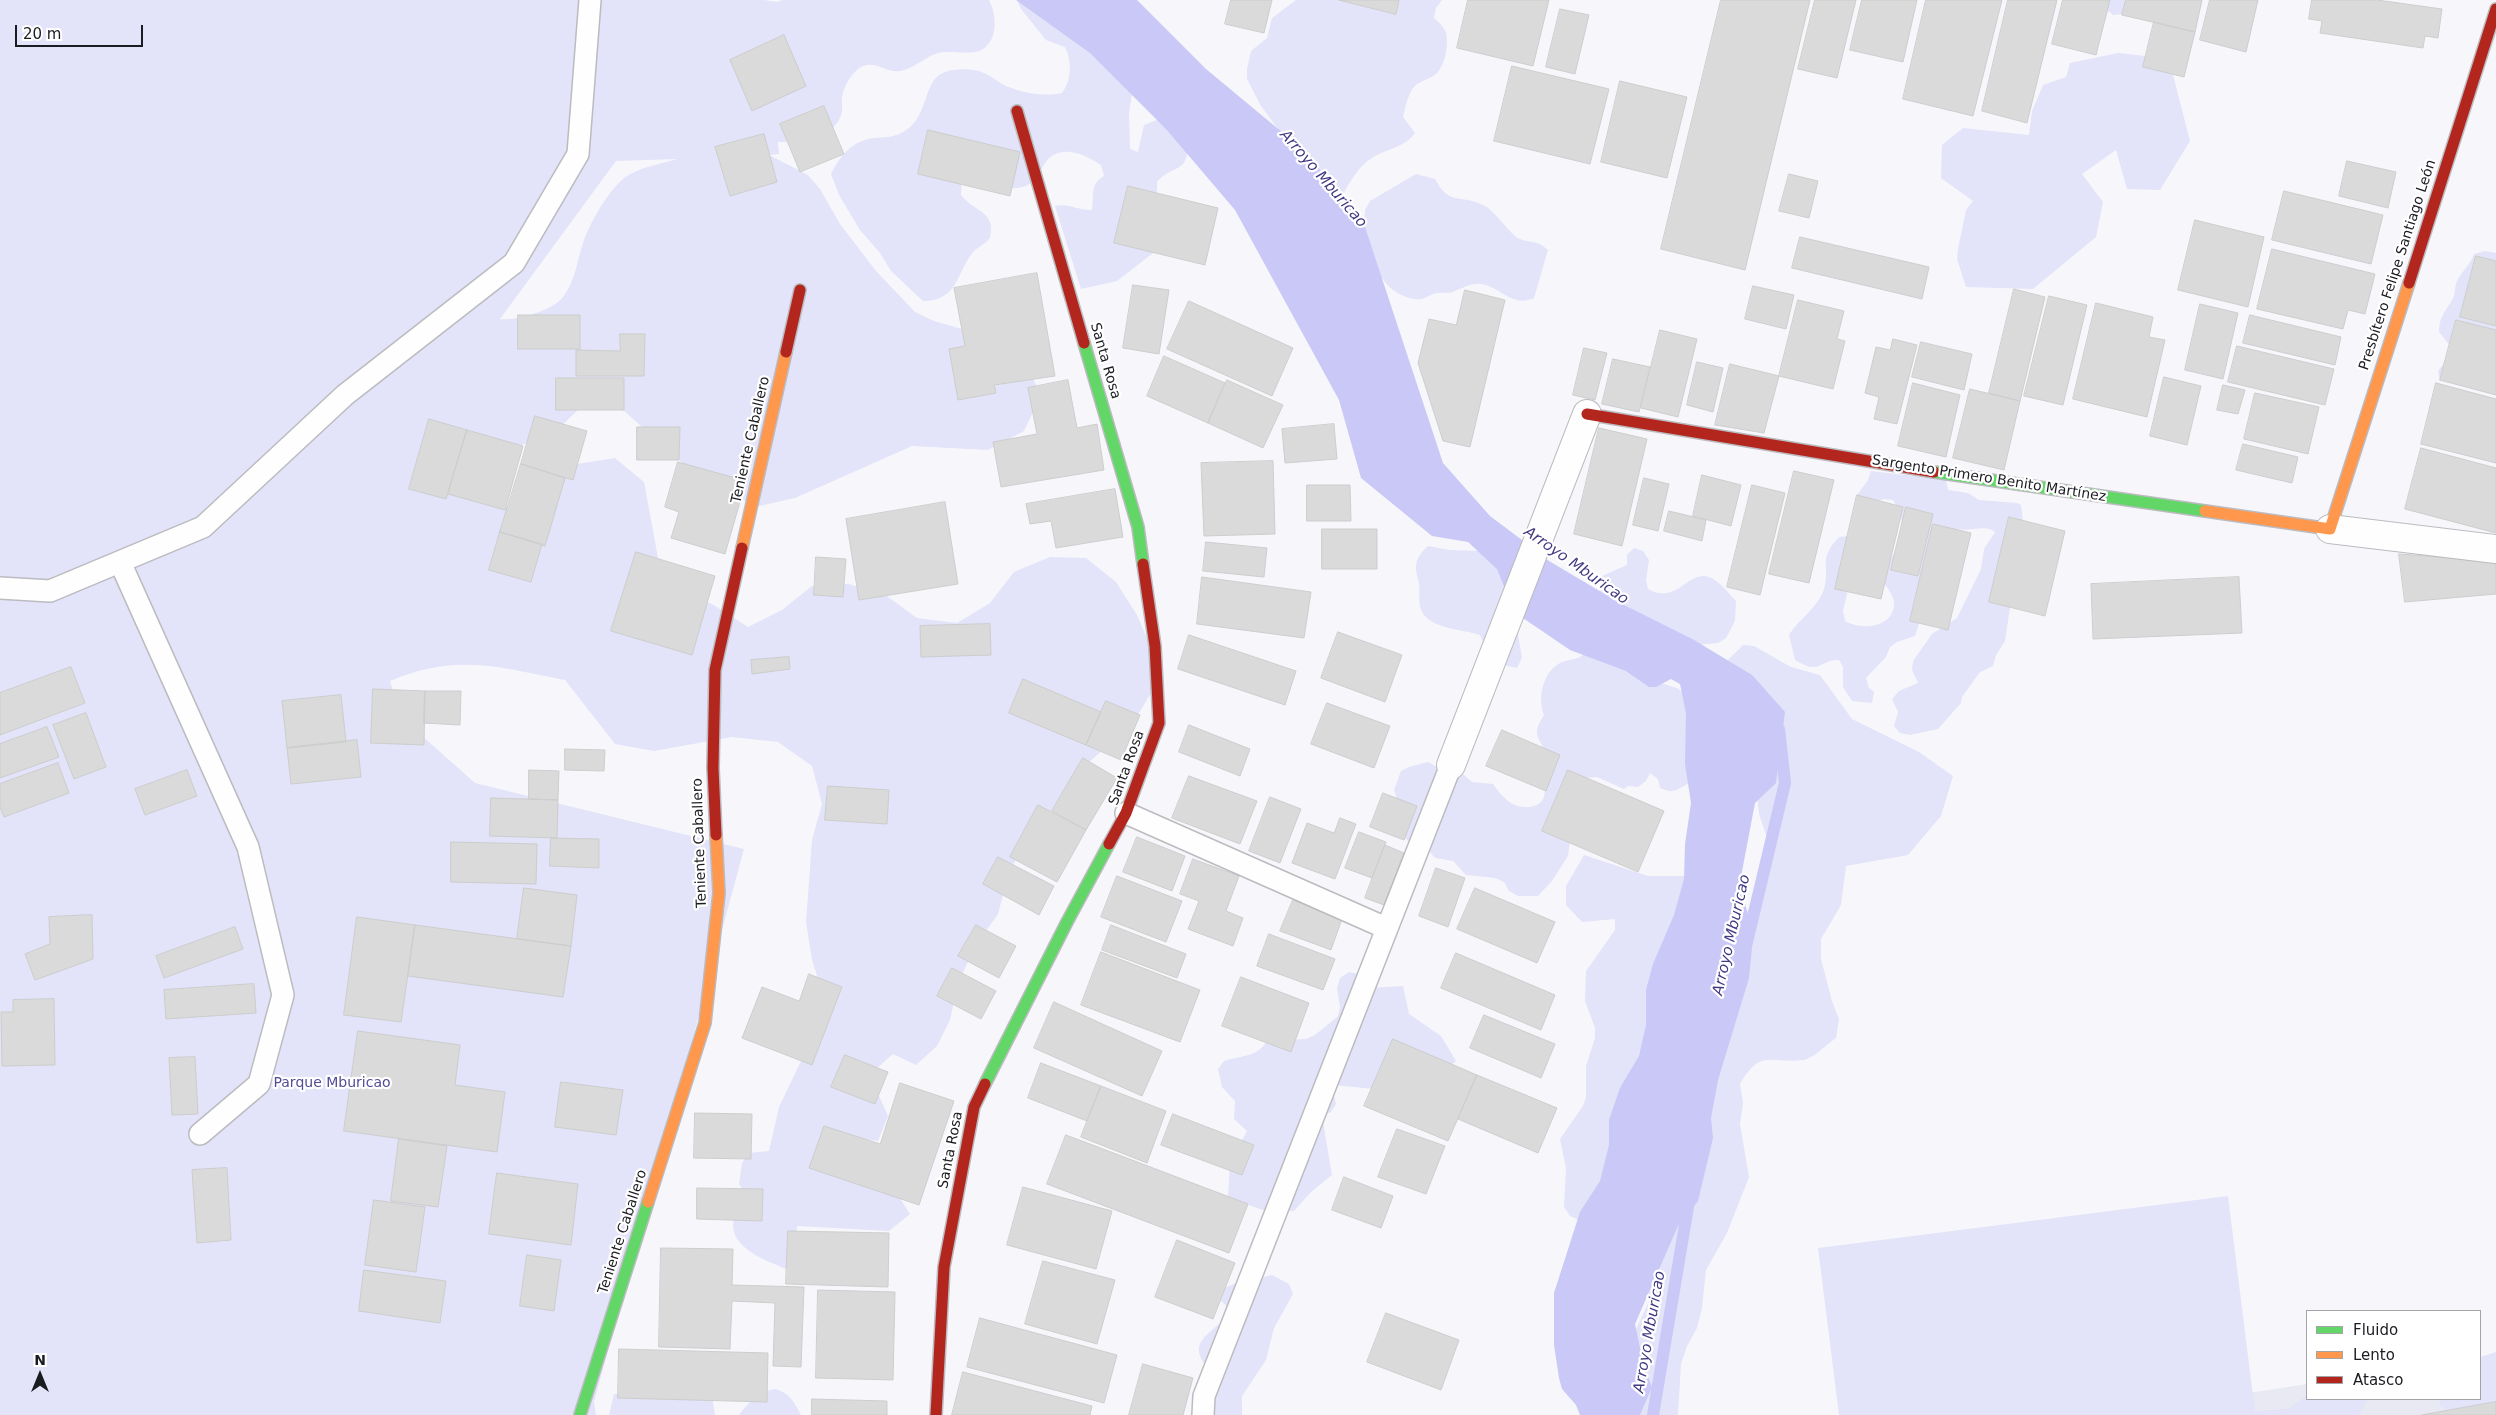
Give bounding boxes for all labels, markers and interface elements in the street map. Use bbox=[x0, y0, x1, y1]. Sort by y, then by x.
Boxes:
scale bar bbox=[18, 15, 145, 47]
text: 20 m bbox=[23, 25, 61, 43]
water label: Arroyo Mburicao bbox=[1276, 126, 1370, 232]
street label: Presbítero Felipe Santiago León bbox=[2356, 158, 2440, 372]
street label: Santa Rosa bbox=[1086, 321, 1124, 401]
street label: Teniente Caballero bbox=[728, 375, 774, 505]
street label: Sargento Primero Benito Martínez bbox=[1871, 452, 2107, 506]
water label: Arroyo Mburicao bbox=[1520, 523, 1632, 609]
street label: Santa Rosa bbox=[1106, 728, 1148, 808]
street label: Teniente Caballero bbox=[689, 778, 711, 908]
water label: Arroyo Mburicao bbox=[1709, 873, 1755, 997]
park label: Parque Mburicao bbox=[273, 1075, 391, 1091]
street label: Santa Rosa bbox=[935, 1110, 967, 1190]
street label: Teniente Caballero bbox=[595, 1168, 651, 1296]
water label: Arroyo Mburicao bbox=[1630, 1270, 1670, 1394]
legend bbox=[2306, 1310, 2481, 1400]
text: Fluido bbox=[2353, 1321, 2398, 1339]
text: Lento bbox=[2353, 1346, 2395, 1364]
north arrow bbox=[15, 1350, 65, 1400]
text: N bbox=[34, 1352, 46, 1368]
text: Atasco bbox=[2353, 1371, 2403, 1389]

